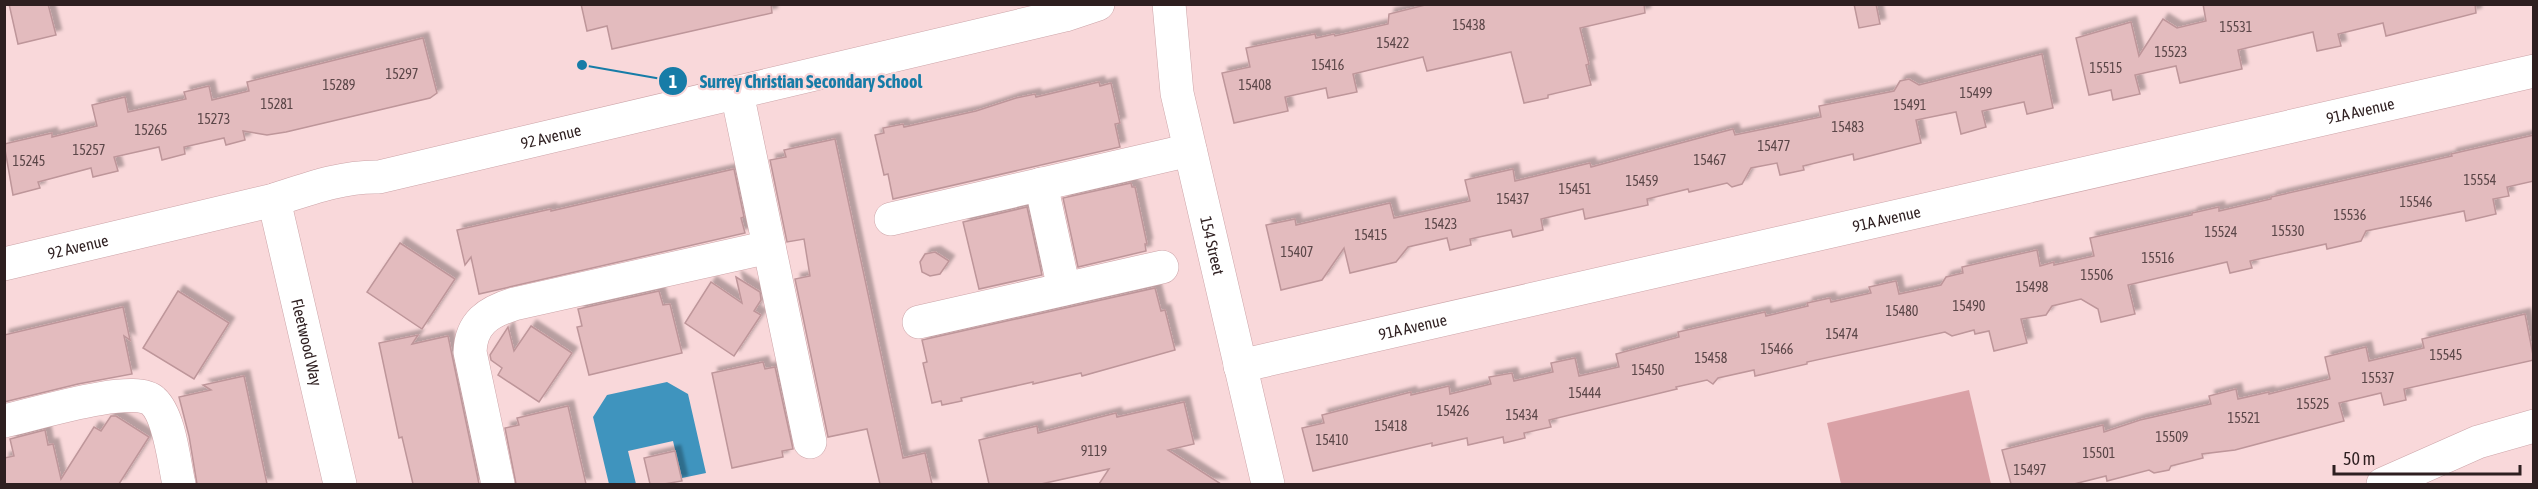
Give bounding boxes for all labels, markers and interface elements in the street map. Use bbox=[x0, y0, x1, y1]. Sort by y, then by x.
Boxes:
house number: 15438 bbox=[1453, 17, 1486, 33]
house number: 15531 bbox=[2220, 19, 2252, 35]
house number: 15422 bbox=[1377, 35, 1409, 51]
house number: 15523 bbox=[2155, 44, 2187, 60]
house number: 15416 bbox=[1312, 57, 1345, 73]
house number: 15515 bbox=[2090, 60, 2122, 76]
callout: Surrey Christian Secondary School bbox=[658, 63, 934, 99]
house number: 15297 bbox=[386, 66, 418, 82]
text: 1 bbox=[669, 71, 677, 92]
text: Surrey Christian Secondary School bbox=[700, 71, 922, 92]
house number: 15289 bbox=[323, 77, 355, 93]
house number: 15408 bbox=[1239, 77, 1272, 93]
house number: 15499 bbox=[1960, 85, 1992, 101]
street label: 91A Avenue bbox=[2324, 94, 2396, 127]
house number: 15281 bbox=[261, 96, 293, 112]
house number: 15491 bbox=[1894, 97, 1926, 113]
house number: 15273 bbox=[198, 111, 230, 127]
house number: 15483 bbox=[1832, 119, 1864, 135]
street label: 92 Avenue bbox=[519, 121, 583, 152]
house number: 15265 bbox=[135, 122, 167, 138]
house number: 15477 bbox=[1758, 138, 1790, 154]
house number: 15257 bbox=[73, 142, 105, 158]
house number: 15467 bbox=[1694, 152, 1726, 168]
house number: 15245 bbox=[13, 153, 45, 169]
house number: 15554 bbox=[2464, 172, 2497, 188]
house number: 15459 bbox=[1626, 173, 1658, 189]
house number: 15451 bbox=[1559, 181, 1591, 197]
house number: 15437 bbox=[1497, 191, 1529, 207]
house number: 15546 bbox=[2400, 194, 2433, 210]
street label: 91A Avenue bbox=[1851, 202, 1922, 235]
house number: 15536 bbox=[2334, 207, 2367, 223]
street label: 154 Street bbox=[1197, 214, 1228, 277]
house number: 15423 bbox=[1425, 216, 1457, 232]
house number: 15530 bbox=[2272, 223, 2305, 239]
house number: 15524 bbox=[2205, 224, 2238, 240]
house number: 15415 bbox=[1355, 227, 1387, 243]
street label: 92 Avenue bbox=[46, 231, 110, 262]
house number: 15407 bbox=[1281, 244, 1313, 260]
house number: 15516 bbox=[2142, 250, 2175, 266]
house number: 15506 bbox=[2081, 267, 2114, 283]
house number: 15498 bbox=[2016, 279, 2049, 295]
street label: Fleetwood Way bbox=[288, 297, 326, 388]
house number: 15490 bbox=[1953, 298, 1986, 314]
house number: 15480 bbox=[1886, 303, 1919, 319]
street label: 91A Avenue bbox=[1377, 310, 1448, 343]
house number: 15474 bbox=[1826, 326, 1859, 342]
house number: 15466 bbox=[1761, 341, 1794, 357]
house number: 15545 bbox=[2430, 347, 2462, 363]
house number: 15458 bbox=[1695, 350, 1728, 366]
house number: 15450 bbox=[1632, 362, 1665, 378]
house number: 15537 bbox=[2362, 370, 2394, 386]
house number: 15444 bbox=[1569, 385, 1602, 401]
house number: 15525 bbox=[2297, 396, 2329, 412]
house number: 15426 bbox=[1437, 403, 1470, 419]
house number: 15434 bbox=[1506, 407, 1539, 423]
house number: 15521 bbox=[2228, 410, 2260, 426]
house number: 15418 bbox=[1375, 418, 1408, 434]
house number: 15509 bbox=[2156, 429, 2188, 445]
house number: 15410 bbox=[1316, 432, 1349, 448]
scale bar bbox=[2334, 438, 2520, 476]
house number: 9119 bbox=[1081, 443, 1107, 459]
house number: 15501 bbox=[2083, 445, 2115, 461]
text: 50 m bbox=[2343, 448, 2375, 469]
house number: 15497 bbox=[2014, 462, 2046, 478]

